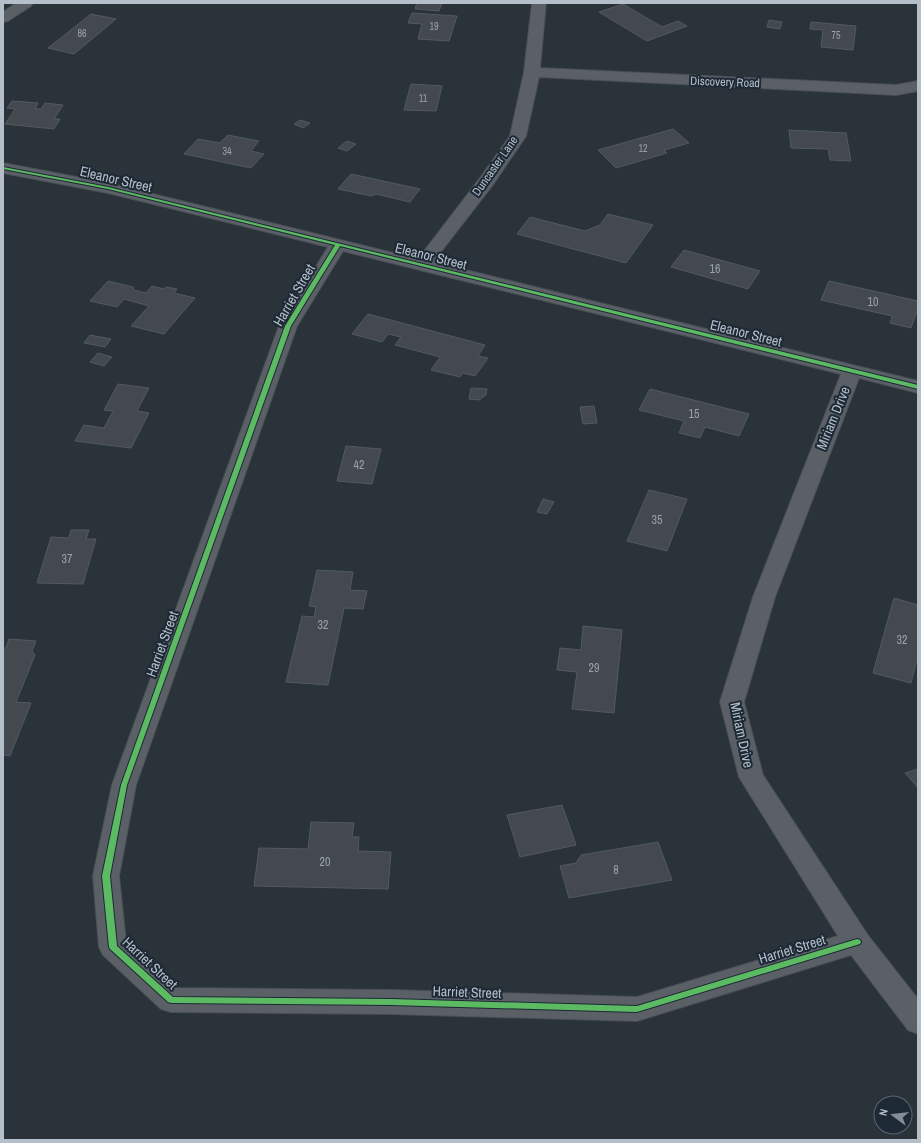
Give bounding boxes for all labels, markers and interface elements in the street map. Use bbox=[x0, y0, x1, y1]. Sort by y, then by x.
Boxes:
house number: 19 bbox=[429, 20, 439, 33]
house number: 86 bbox=[77, 27, 87, 40]
house number: 75 bbox=[831, 29, 841, 42]
street label: Discovery Road bbox=[690, 73, 760, 91]
house number: 11 bbox=[419, 92, 428, 105]
street label: Duncaster Lane bbox=[469, 133, 521, 199]
house number: 12 bbox=[638, 142, 648, 155]
house number: 34 bbox=[222, 145, 232, 158]
street label: Eleanor Street bbox=[78, 162, 154, 196]
street label: Eleanor Street bbox=[393, 238, 469, 274]
street label: Harriet Street bbox=[269, 261, 319, 329]
house number: 16 bbox=[710, 261, 720, 277]
house number: 10 bbox=[868, 294, 878, 310]
street label: Eleanor Street bbox=[708, 315, 784, 351]
street label: Miriam Drive bbox=[812, 384, 854, 452]
house number: 15 bbox=[689, 406, 700, 422]
house number: 42 bbox=[354, 457, 364, 473]
house number: 35 bbox=[652, 512, 663, 528]
house number: 37 bbox=[62, 551, 73, 567]
street label: Harriet Street bbox=[142, 609, 182, 679]
house number: 32 bbox=[318, 617, 328, 633]
house number: 32 bbox=[897, 632, 907, 648]
house number: 29 bbox=[589, 660, 599, 676]
street label: Miriam Drive bbox=[726, 701, 758, 769]
house number: 20 bbox=[320, 854, 330, 870]
house number: 8 bbox=[613, 862, 619, 878]
street label: Harriet Street bbox=[756, 930, 828, 968]
street label: Harriet Street bbox=[119, 933, 181, 993]
street label: Harriet Street bbox=[432, 982, 502, 1002]
north arrow bbox=[873, 1095, 913, 1135]
text: N bbox=[876, 1107, 891, 1117]

